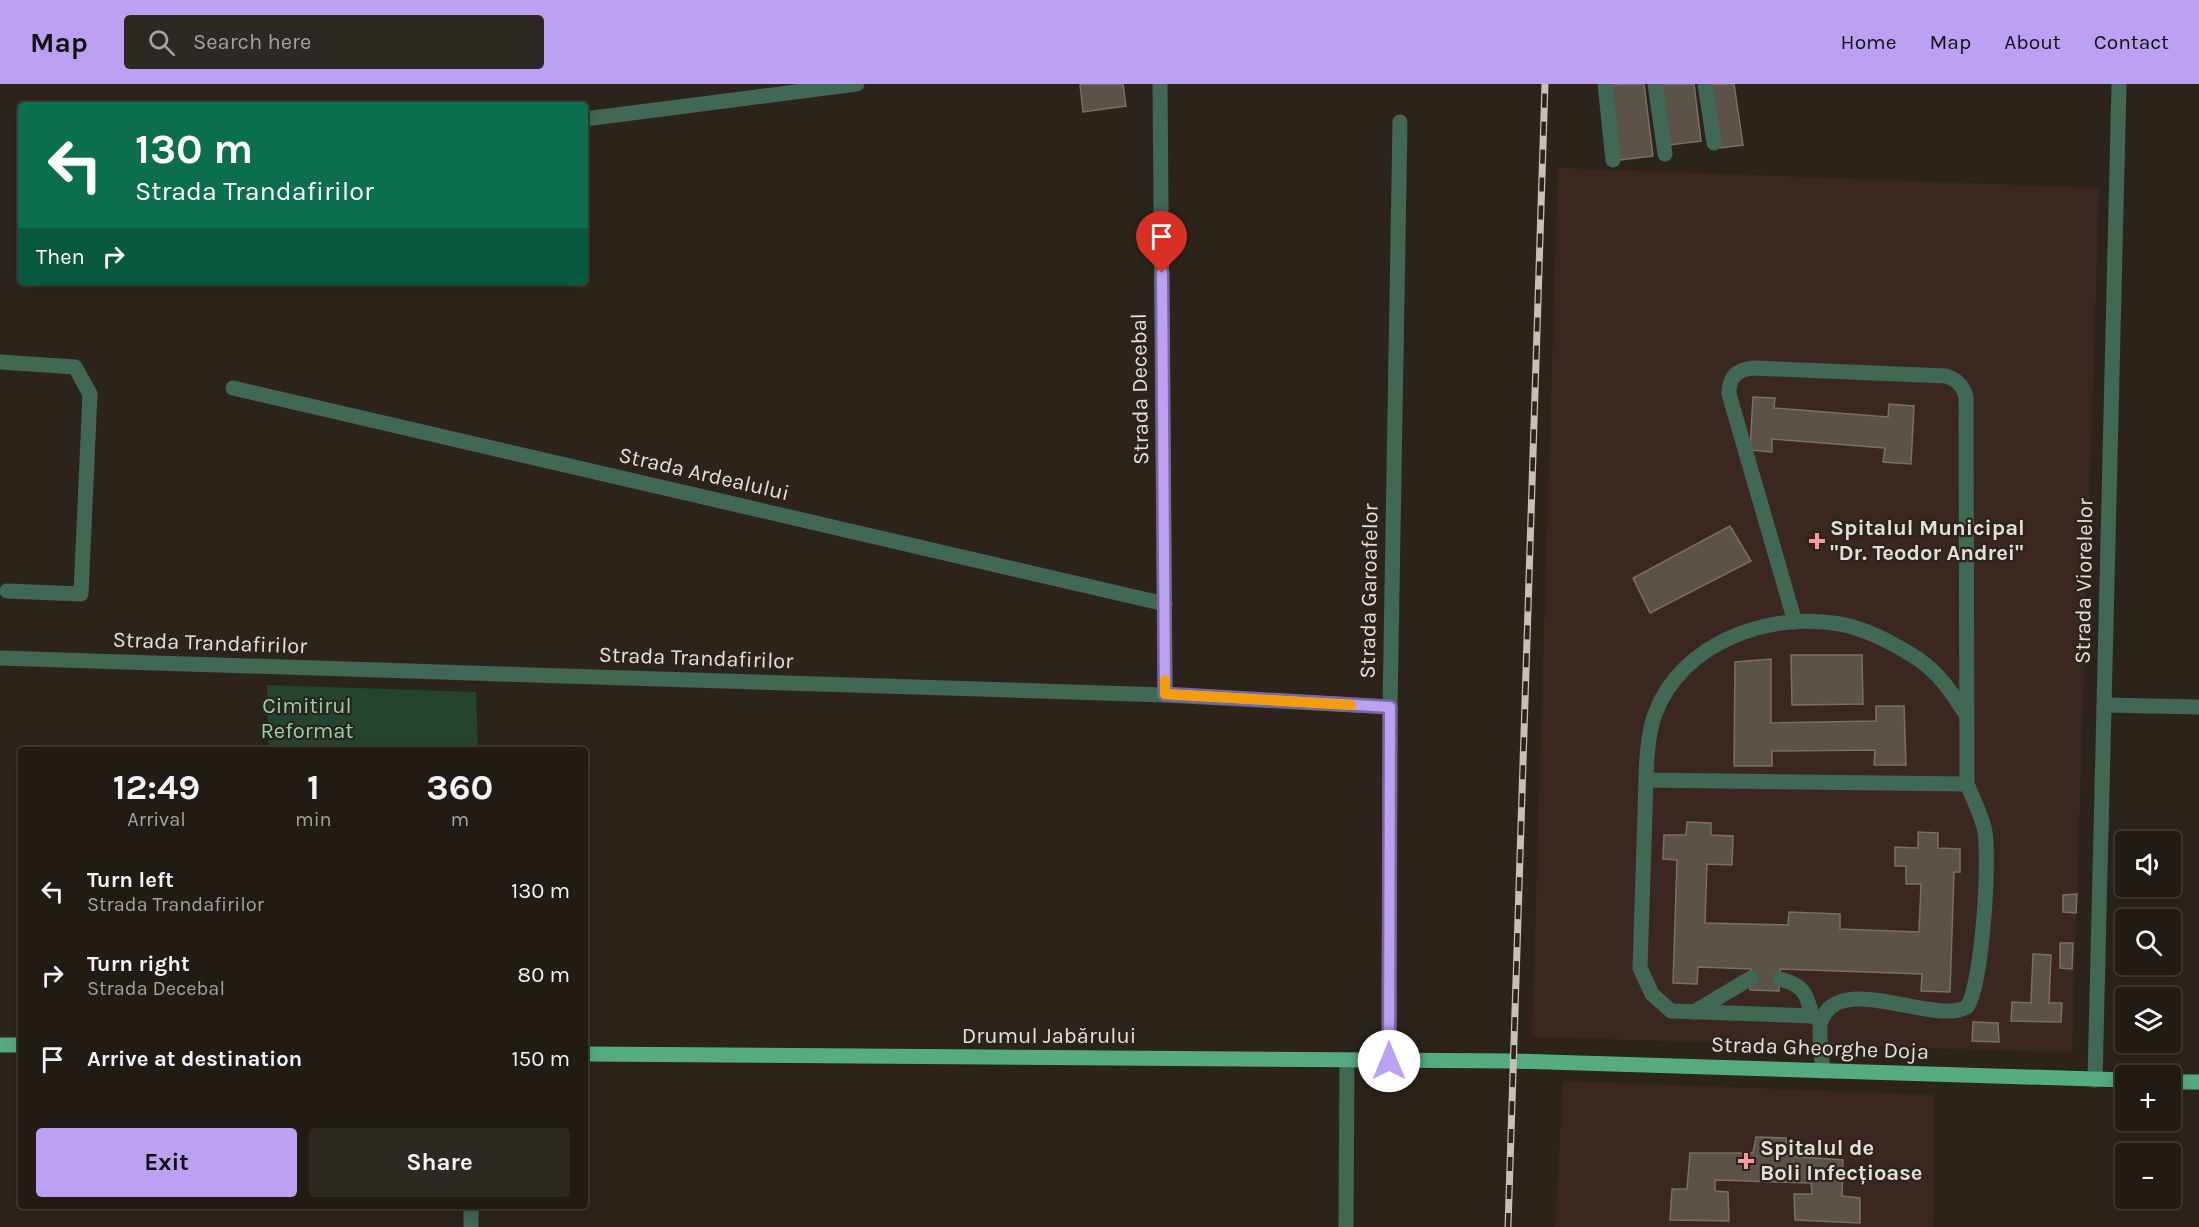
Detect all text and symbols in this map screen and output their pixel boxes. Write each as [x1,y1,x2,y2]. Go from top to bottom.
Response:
search box [124,15,544,69]
text: Map [30,26,88,59]
icon: search [145,26,178,59]
text: Search here [193,29,311,55]
text: Home [1841,30,1897,54]
text: Map [1930,30,1971,54]
text: About [2004,30,2061,54]
text: Contact [2094,30,2169,54]
text: 130 m [135,124,253,174]
icon: left [36,126,114,204]
text: Strada Trandafirilor [135,175,374,207]
pin [1136,211,1187,273]
icon: arrive [1145,220,1178,253]
icon: right [97,240,130,273]
text: Then [36,244,85,270]
street label: Strada Decebal [1126,313,1154,465]
street label: Strada Ardealului [616,442,792,506]
street label: Strada Viorelelor [2070,498,2098,664]
street label: Strada Garoafelor [1354,503,1384,679]
place label: Spitalul Municipal "Dr. Teodor Andrei" [1830,515,2025,566]
marker: Spitalul Municipal "Dr. Teodor Andrei" [1808,532,1826,550]
street label: Strada Trandafirilor [112,627,308,659]
street label: Strada Trandafirilor [598,642,794,674]
park label: Cimitirul Reformat [260,693,354,744]
text: 12:49 [113,766,200,808]
text: 1 [307,766,320,808]
text: 360 [426,766,493,808]
text: Arrival [127,808,186,831]
text: min [295,808,332,831]
text: m [450,808,469,831]
map controls [2115,831,2181,1209]
button: sound [2115,831,2181,897]
text: Turn left [87,867,174,893]
icon: left [36,875,69,908]
text: 130 m [511,878,570,904]
text: Strada Trandafirilor [87,893,264,916]
button: search [2115,909,2181,975]
text: Turn right [87,951,190,977]
icon: right [36,959,69,992]
text: 80 m [518,962,570,988]
text: Strada Decebal [87,977,225,1000]
button: layers [2115,987,2181,1053]
street label: Drumul Jabărului [962,1023,1136,1049]
position arrow [1357,1029,1421,1093]
street label: Strada Gheorghe Doja [1711,1031,1929,1065]
icon: arrive [36,1043,69,1076]
text: Arrive at destination [87,1046,302,1072]
text: 150 m [511,1046,570,1072]
button: + [2115,1065,2181,1131]
button: Exit [36,1128,297,1197]
button: Share [309,1128,570,1197]
place label: Spitalul de Boli Infecțioase [1760,1135,1922,1186]
button: − [2115,1143,2181,1209]
marker: Spitalul de Boli Infecțioase [1737,1152,1755,1170]

